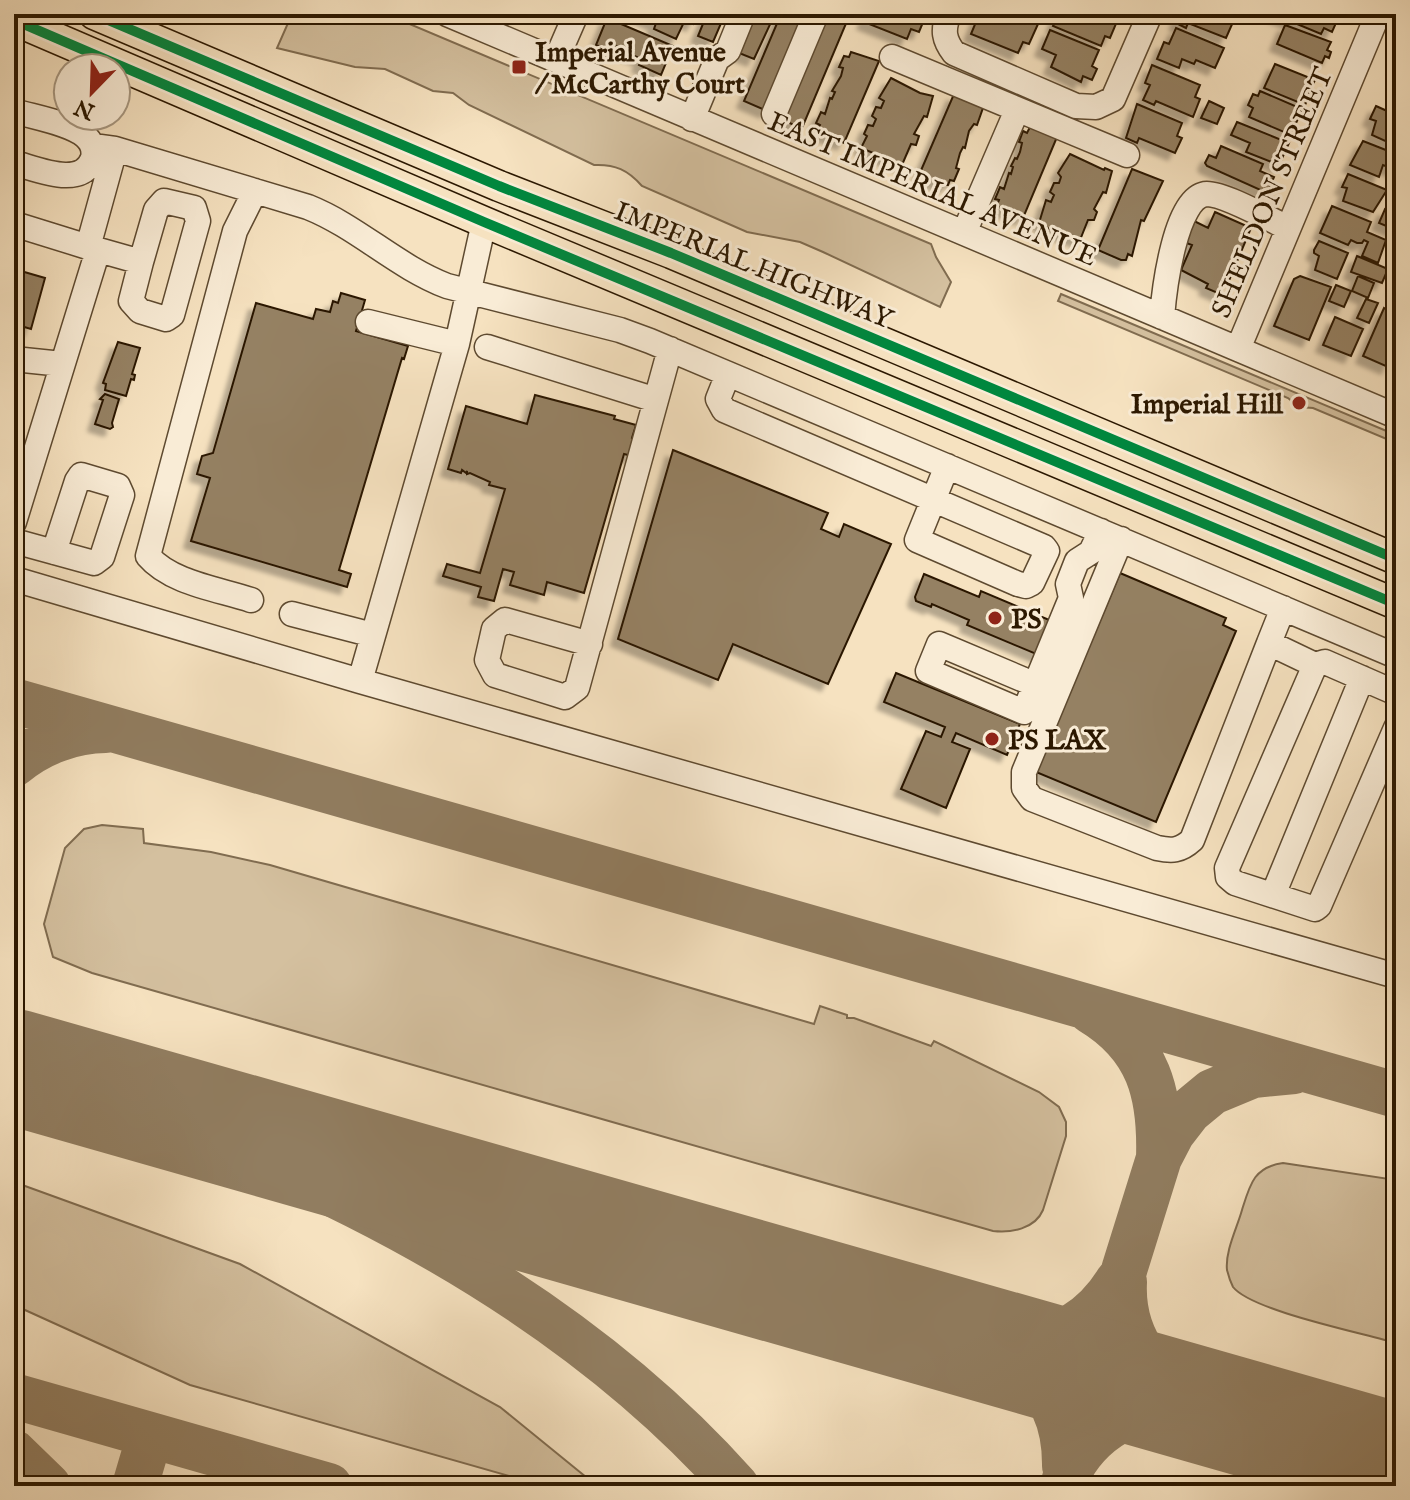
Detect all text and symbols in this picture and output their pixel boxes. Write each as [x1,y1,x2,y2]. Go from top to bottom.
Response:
place label: Imperial Avenue / McCarthy Court [534,36,745,103]
north arrow [52,52,132,132]
marker: Imperial Avenue / McCarthy Court [510,58,528,76]
street label: SHELDON STREET [1205,62,1342,323]
text: N [71,92,100,126]
street label: EAST IMPERIAL AVENUE [762,105,1102,276]
street label: IMPERIAL HIGHWAY [609,194,899,339]
place label: Imperial Hill [1131,388,1284,423]
marker: Imperial Hill [1290,394,1308,412]
place label: PS [1011,603,1042,638]
marker: PS [986,609,1004,627]
place label: PS LAX [1008,724,1106,759]
marker: PS LAX [983,730,1001,748]

